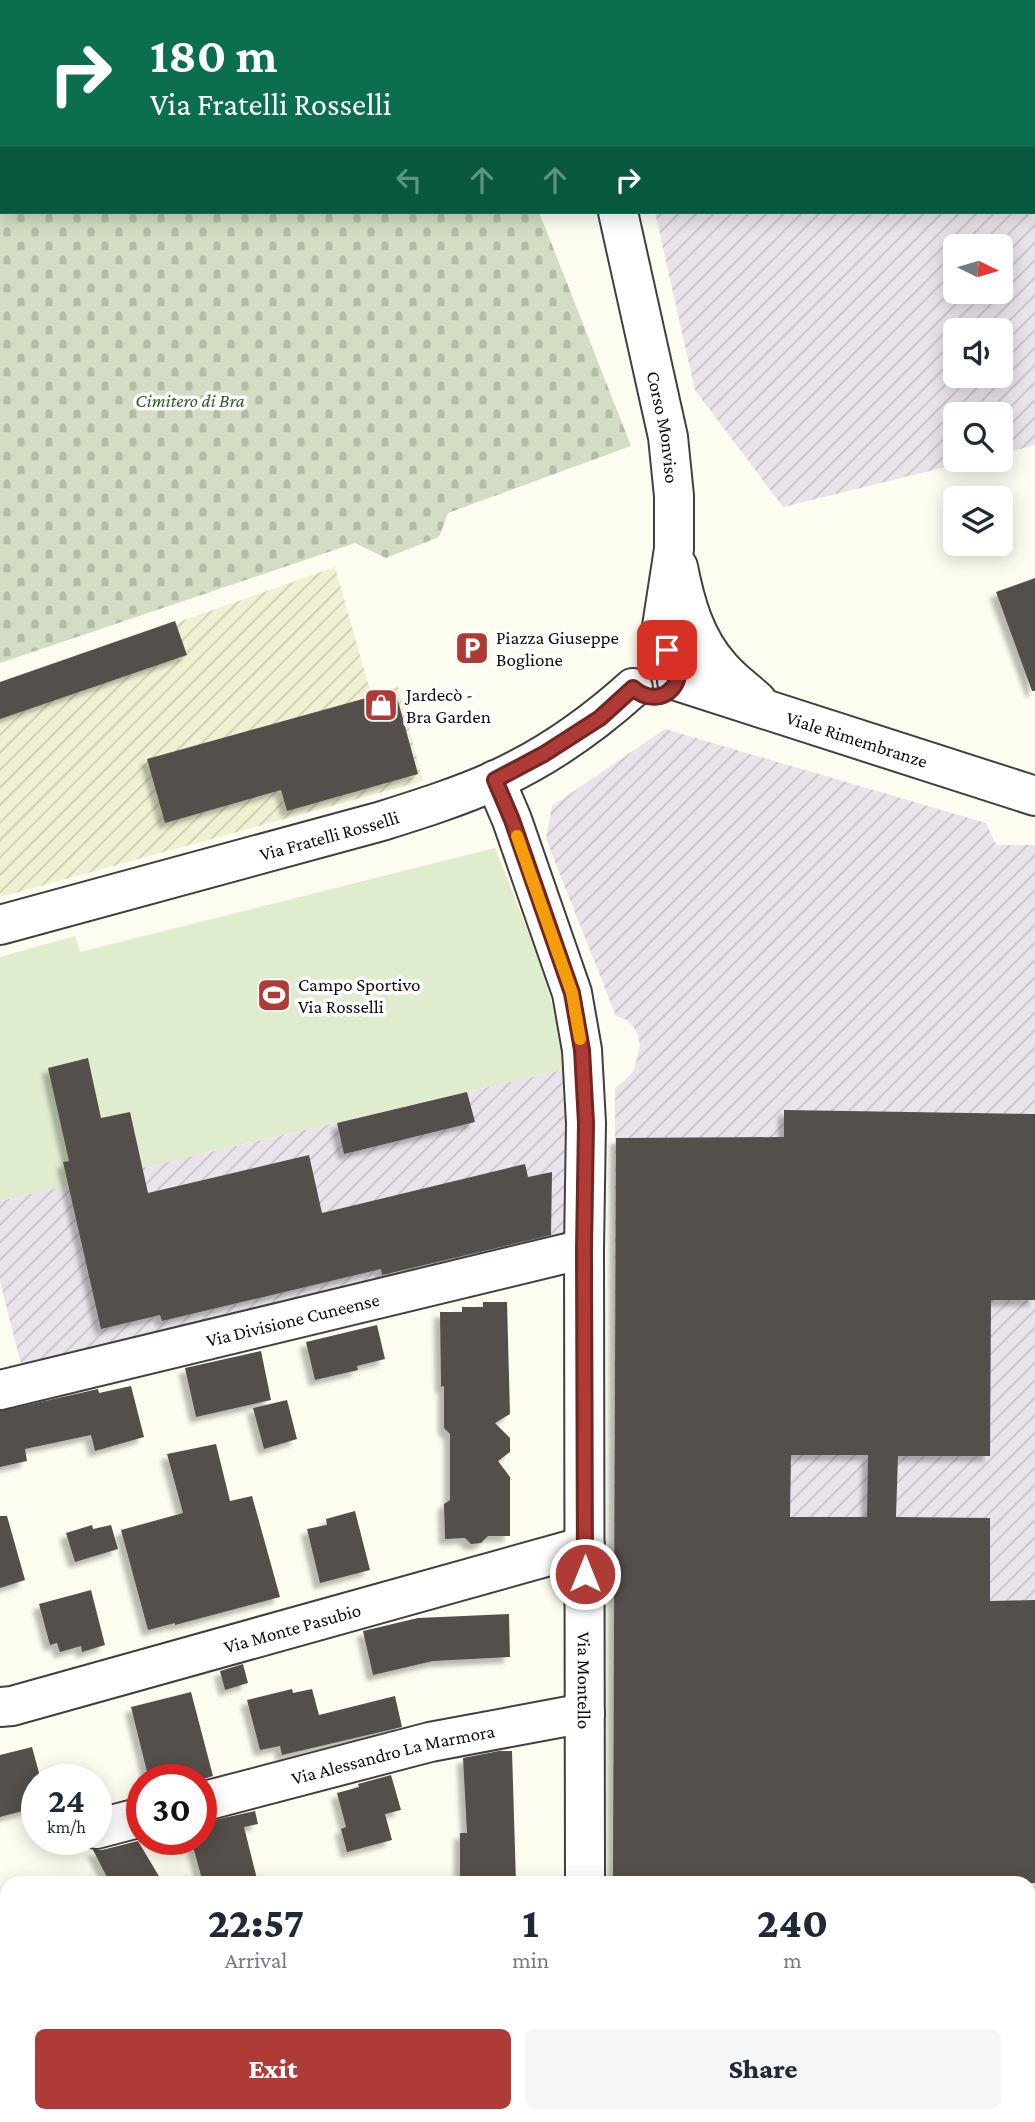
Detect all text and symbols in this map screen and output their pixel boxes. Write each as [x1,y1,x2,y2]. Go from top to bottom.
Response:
icon: right [35,28,126,119]
text: 180 m [150,28,278,83]
text: Via Fratelli Rosselli [150,86,391,122]
icon: left [390,161,428,199]
icon: ahead [463,161,501,199]
icon: ahead [536,161,574,199]
icon: right [609,161,647,199]
north arrow [943,234,1013,304]
map controls [943,234,1013,556]
button: sound [943,318,1013,388]
street label: Corso Monviso [643,369,683,484]
park label: Cimitero di Bra [135,390,245,411]
button: search [943,402,1013,472]
button: layers [943,486,1013,556]
pin [637,620,697,680]
place label: Piazza Giuseppe Boglione [496,627,619,670]
parking icon: Piazza Giuseppe Boglione [453,629,491,667]
icon: arrive [648,631,686,669]
place label: Jardecò - Bra Garden [404,684,491,727]
shop icon: Jardecò - Bra Garden [362,686,400,724]
street label: Viale Rimembranze [783,707,930,772]
street label: Via Fratelli Rosselli [257,806,401,865]
place label: Campo Sportivo Via Rosselli [298,974,420,1017]
sports icon: Campo Sportivo Via Rosselli [255,976,293,1014]
street label: Via Divisione Cuneense [204,1289,381,1351]
position arrow [548,1537,622,1611]
street label: Via Monte Pasubio [222,1599,363,1657]
street label: Via Montello [574,1632,595,1729]
street label: Via Alessandro La Marmora [289,1720,497,1789]
speed limit sign: 30 [126,1764,217,1855]
text: 24 [48,1781,85,1820]
text: km/h [47,1817,86,1837]
text: 22:57 [208,1899,304,1946]
text: 1 [522,1899,539,1946]
text: 240 [757,1899,828,1946]
text: Arrival [225,1947,287,1973]
text: min [512,1947,549,1973]
text: m [783,1947,802,1973]
button: Exit [35,2029,511,2109]
button: Share [525,2029,1001,2109]

